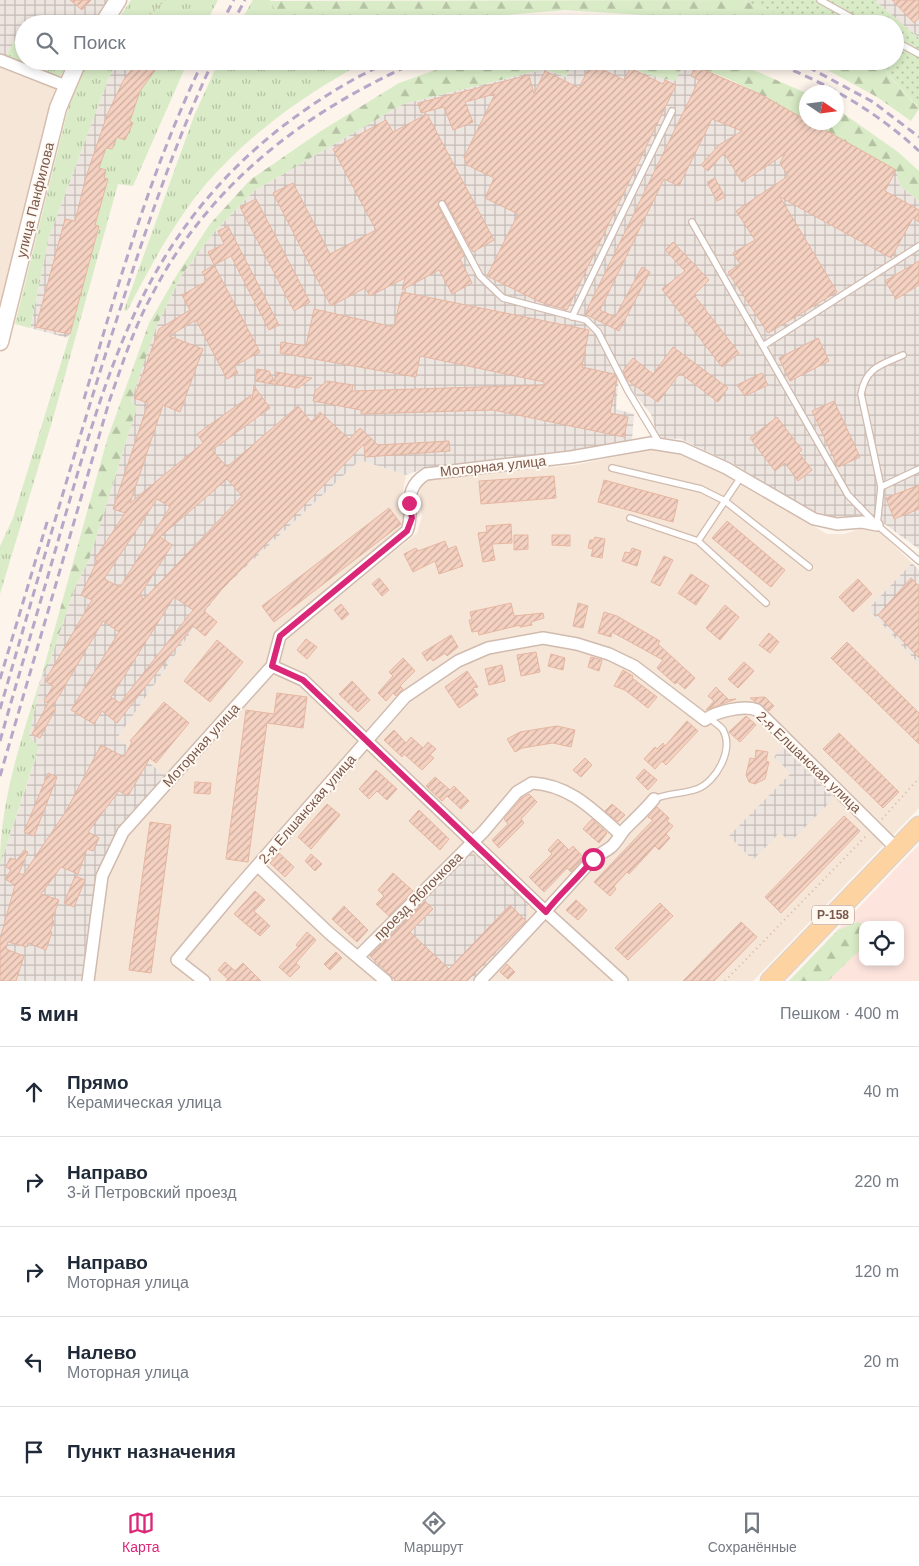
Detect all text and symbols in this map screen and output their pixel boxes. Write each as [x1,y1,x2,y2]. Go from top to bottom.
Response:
search box [15,15,904,70]
icon: search [33,29,61,57]
text: Поиск [73,32,126,53]
north arrow [799,85,844,130]
street label: улица Панфилова [13,140,57,259]
street label: Моторная улица [439,452,547,480]
route end [398,492,421,515]
street label: Моторная улица [159,700,243,790]
street label: 2-я Елшанская улица [753,708,865,816]
street label: 2-я Елшанская улица [255,751,359,867]
street label: проезд Яблочкова [370,848,466,944]
route start [582,848,605,871]
road number: Р-158 [812,906,854,924]
map controls [859,921,904,966]
button: locate [859,921,904,966]
text: 5 мин [20,1002,79,1025]
text: Пешком · 400 m [780,1005,899,1022]
text: Прямо [67,1072,129,1093]
icon: ahead [20,1078,48,1106]
text: 40 m [863,1083,899,1100]
text: Керамическая улица [67,1094,222,1111]
text: Направо [67,1162,148,1183]
icon: right [20,1168,48,1196]
text: 220 m [855,1173,899,1190]
text: 3-й Петровский проезд [67,1184,237,1201]
text: Направо [67,1252,148,1273]
icon: right [20,1258,48,1286]
text: 120 m [855,1263,899,1280]
text: Моторная улица [67,1274,189,1291]
text: Налево [67,1342,137,1363]
icon: left [20,1348,48,1376]
text: 20 m [863,1353,899,1370]
text: Моторная улица [67,1364,189,1381]
icon: arrive [20,1438,48,1466]
text: Пункт назначения [67,1441,236,1462]
tab: Карта [122,1509,160,1555]
tab: Маршрут [404,1509,463,1555]
tab: Сохранённые [708,1509,797,1555]

